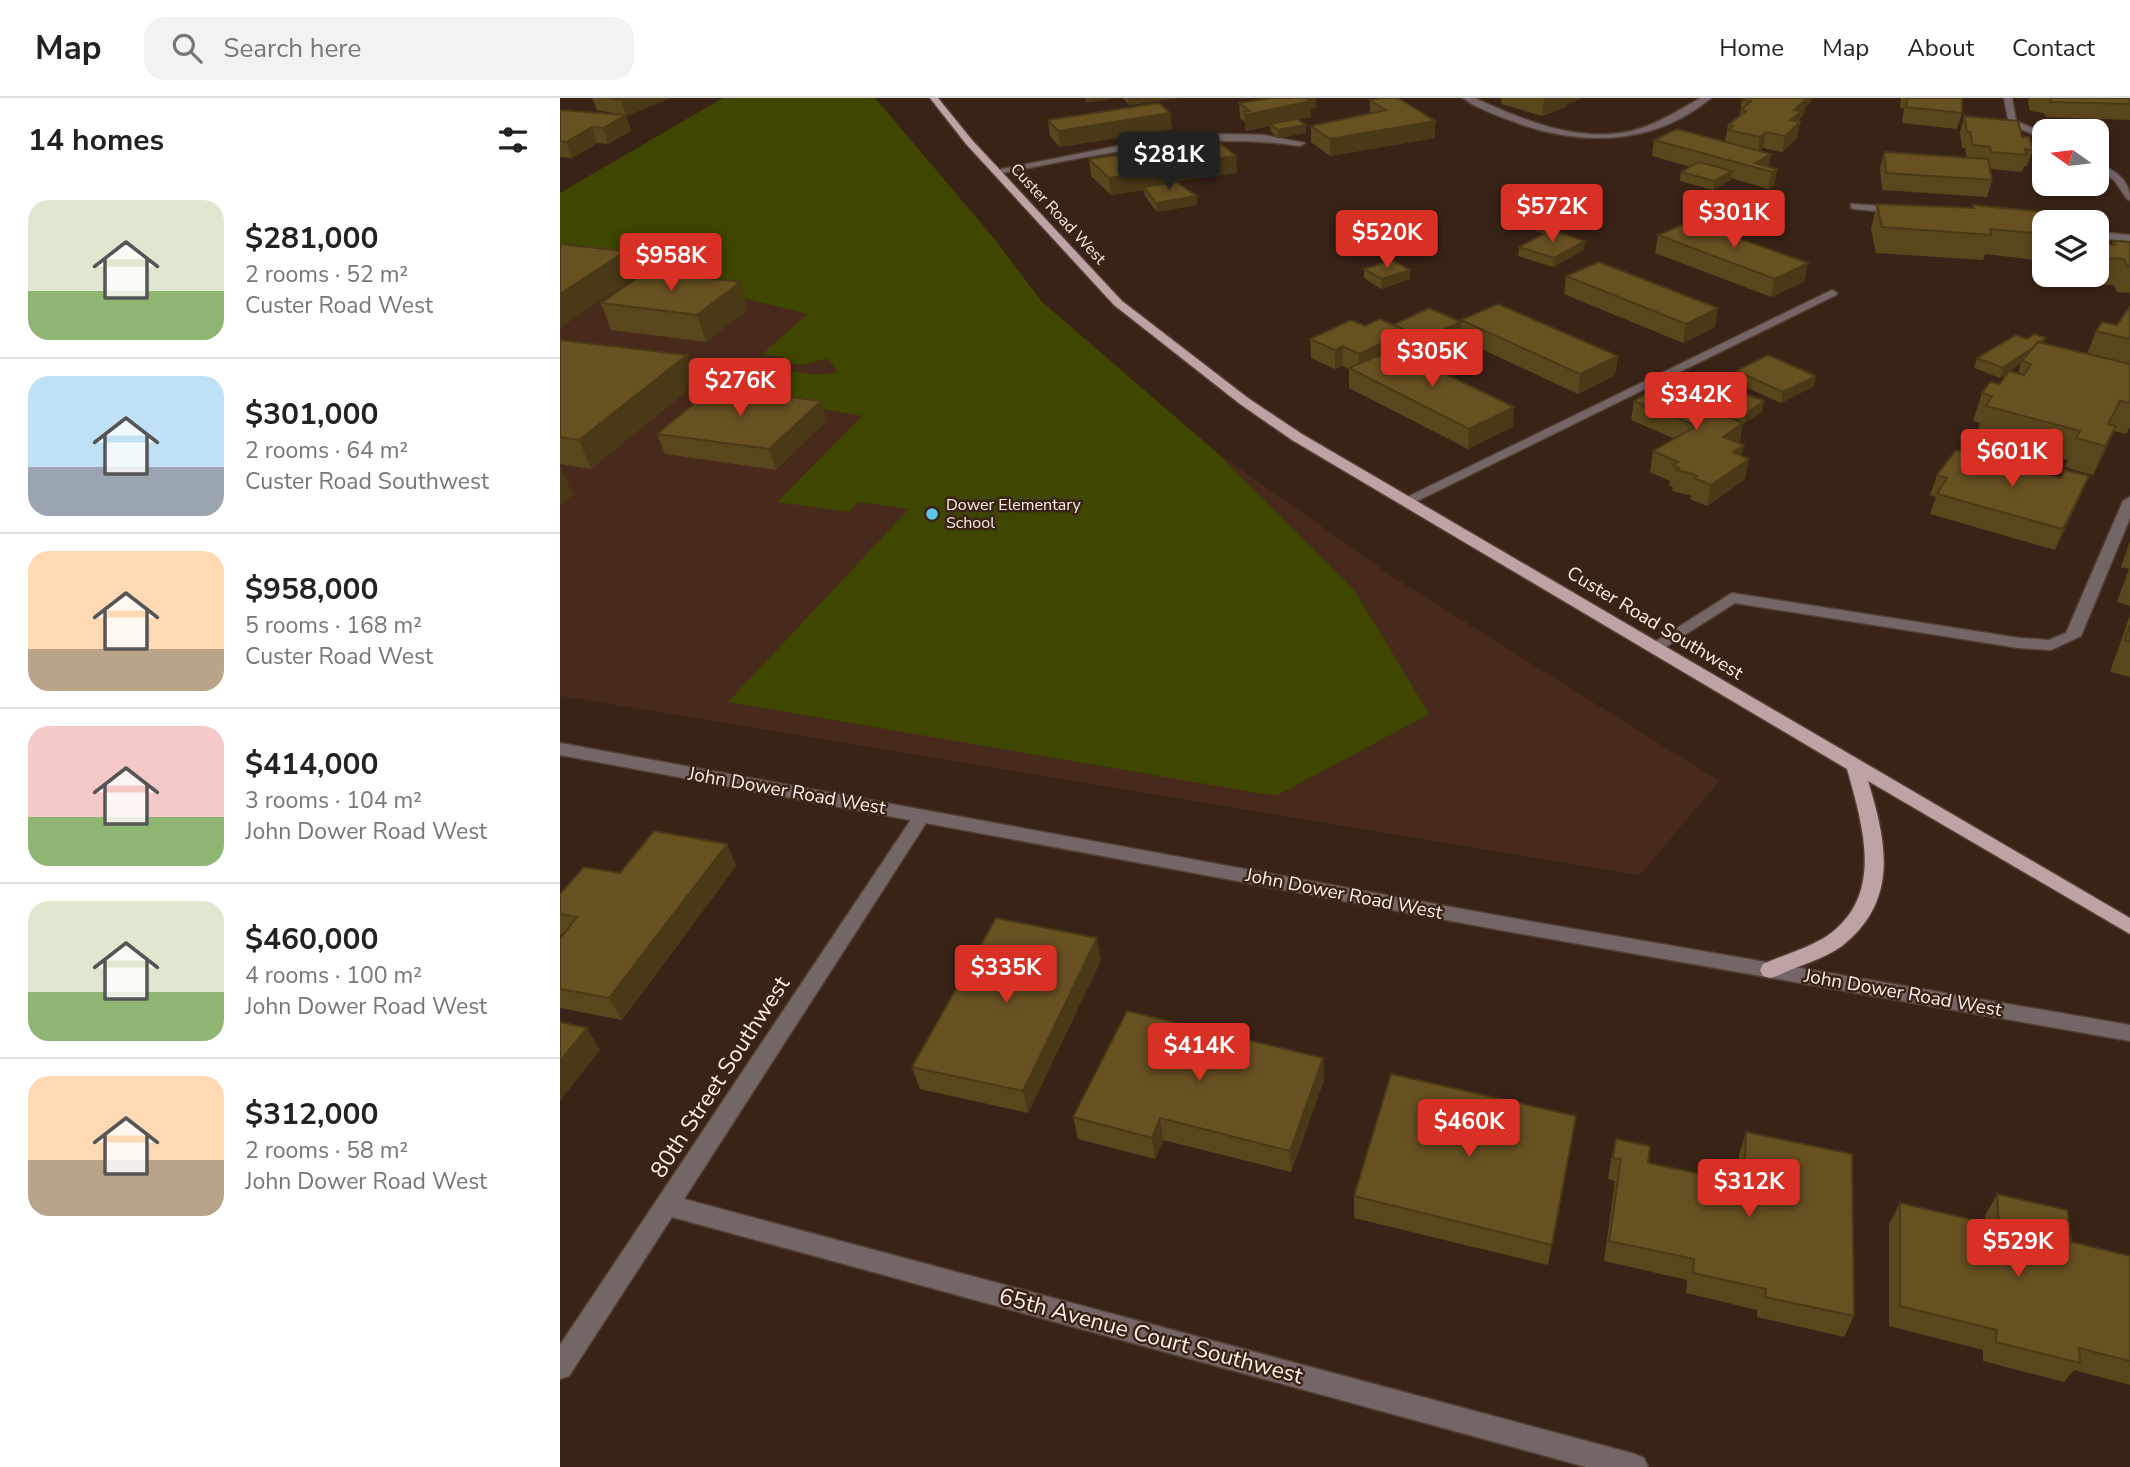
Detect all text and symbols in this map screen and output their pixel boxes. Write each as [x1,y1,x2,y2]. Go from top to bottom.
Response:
search box [144,17,634,80]
text: Map [35,26,102,71]
icon: search [168,29,206,67]
text: Search here [224,31,361,66]
text: Home [1719,32,1784,64]
text: Map [1822,32,1869,64]
text: About [1907,32,1974,64]
text: Contact [2012,32,2095,64]
north arrow [2032,119,2109,196]
map controls [2032,119,2109,287]
text: 14 homes [28,120,164,161]
icon: filters [494,121,532,159]
pin: $281K [1120,132,1218,192]
text: $281K [1134,139,1204,170]
street label: Custer Road West [1005,159,1111,270]
pin: $572K [1503,184,1601,244]
pin: $301K [1685,190,1783,250]
text: $572K [1517,191,1587,222]
text: $301K [1699,197,1769,228]
button: layers [2032,210,2109,287]
pin: $520K [1338,211,1436,270]
text: $520K [1352,217,1422,248]
text: $281,000 [245,218,378,259]
icon: home [84,228,168,312]
pin: $958K [622,234,720,293]
text: $958K [636,240,706,271]
text: 2 rooms · 52 m² [245,259,408,290]
text: Custer Road West [245,290,433,321]
pin: $305K [1383,330,1481,389]
text: $305K [1397,336,1467,367]
pin: $276K [691,358,789,418]
text: $276K [705,365,775,396]
pin: $342K [1647,372,1745,432]
text: $342K [1661,379,1731,410]
text: $301,000 [245,394,378,435]
icon: home [84,404,168,488]
pin: $601K [1963,430,2061,489]
text: 2 rooms · 64 m² [245,435,408,466]
text: $601K [1977,436,2047,467]
text: Custer Road Southwest [245,466,489,497]
place label: Dower Elementary School [946,494,1081,534]
marker: Dower Elementary School [924,506,940,522]
street label: Custer Road Southwest [1562,560,1748,686]
text: $958,000 [245,569,378,610]
icon: home [84,579,168,663]
text: 5 rooms · 168 m² [245,610,422,641]
text: Custer Road West [245,641,433,672]
text: $414,000 [245,744,378,785]
icon: home [84,754,168,838]
street label: John Dower Road West [685,761,888,821]
text: 3 rooms · 104 m² [245,785,422,816]
text: John Dower Road West [245,816,487,847]
street label: John Dower Road West [1242,862,1445,926]
text: $460,000 [245,919,378,960]
icon: home [84,929,168,1013]
pin: $335K [957,946,1055,1005]
text: $335K [971,952,1041,983]
text: 4 rooms · 100 m² [245,960,422,991]
street label: John Dower Road West [1801,963,2004,1023]
street label: 80th Street Southwest [643,969,797,1184]
text: John Dower Road West [245,991,487,1022]
pin: $414K [1150,1024,1248,1083]
text: $414K [1164,1030,1234,1061]
text: $312,000 [245,1094,378,1135]
pin: $460K [1420,1100,1518,1159]
icon: home [84,1104,168,1188]
text: $460K [1434,1106,1504,1137]
text: 2 rooms · 58 m² [245,1135,408,1166]
pin: $312K [1700,1160,1798,1219]
text: John Dower Road West [245,1166,487,1197]
text: $312K [1714,1166,1784,1197]
pin: $529K [1969,1220,2067,1279]
text: $529K [1983,1226,2053,1257]
street label: 65th Avenue Court Southwest [996,1280,1307,1392]

